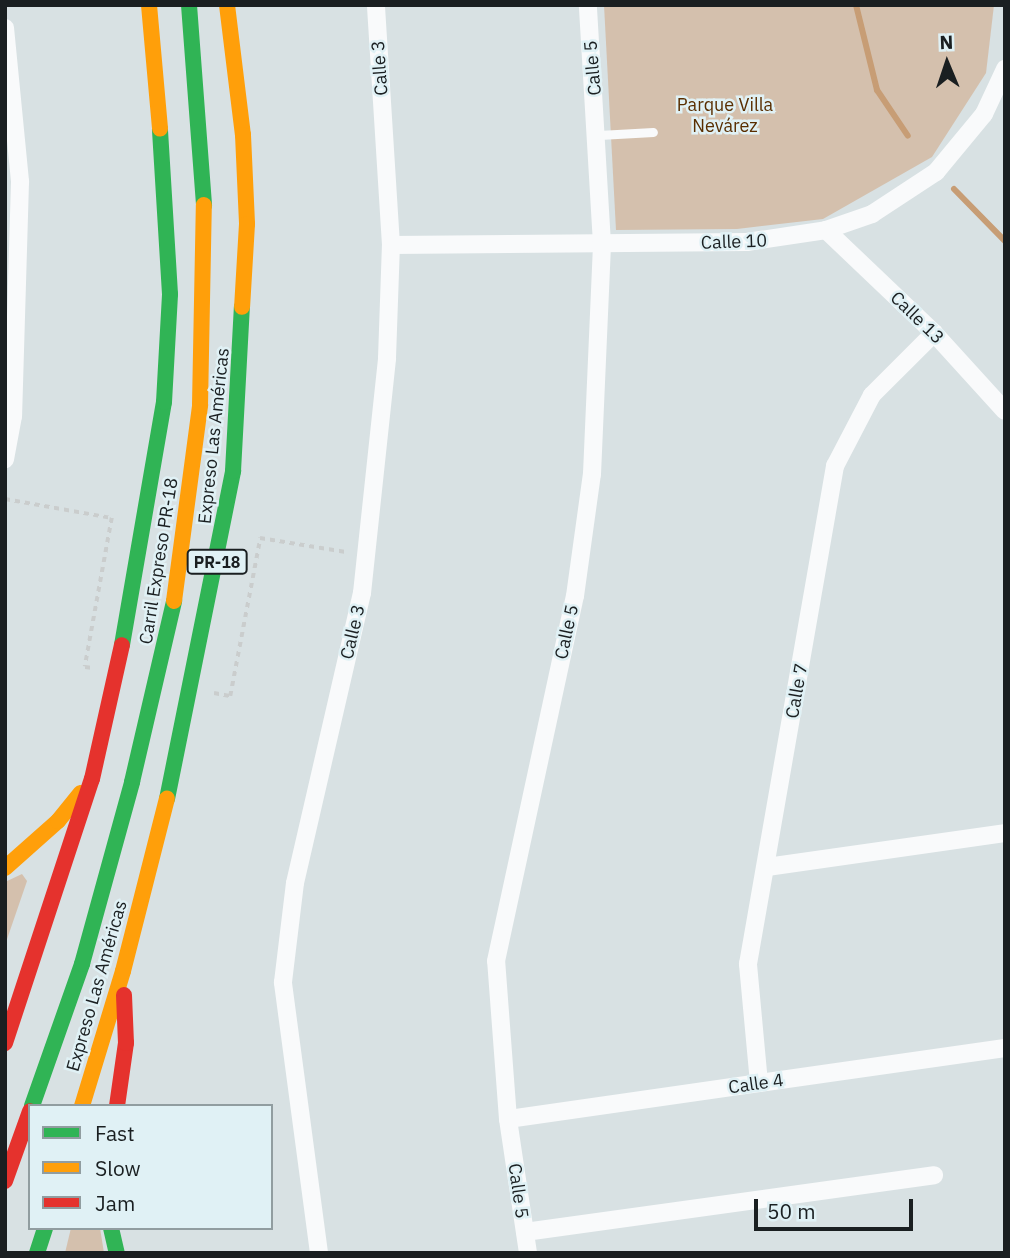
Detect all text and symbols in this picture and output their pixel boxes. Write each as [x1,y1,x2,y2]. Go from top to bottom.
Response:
north arrow [912,28,982,98]
text: N [939,30,954,54]
street label: Calle 5 [580,39,606,97]
street label: Calle 3 [367,40,393,96]
park label: Parque Villa Nevárez [677,95,773,138]
street label: Calle 10 [701,230,767,254]
street label: Calle 13 [886,287,948,349]
street label: Expreso Las Américas [194,347,234,525]
street label: Carril Expreso PR-18 [135,476,183,646]
road number: PR-18 [186,550,248,575]
street label: Calle 3 [336,603,370,661]
street label: Calle 5 [551,603,583,661]
street label: Calle 7 [782,662,812,720]
street label: Expreso Las Américas [62,898,132,1074]
street label: Calle 4 [727,1069,785,1099]
legend [28,1104,273,1230]
text: Fast [95,1119,135,1147]
text: Slow [95,1154,141,1182]
street label: Calle 5 [503,1162,533,1220]
scale bar [758,1184,917,1228]
text: Jam [95,1189,135,1217]
text: 50 m [767,1197,816,1225]

